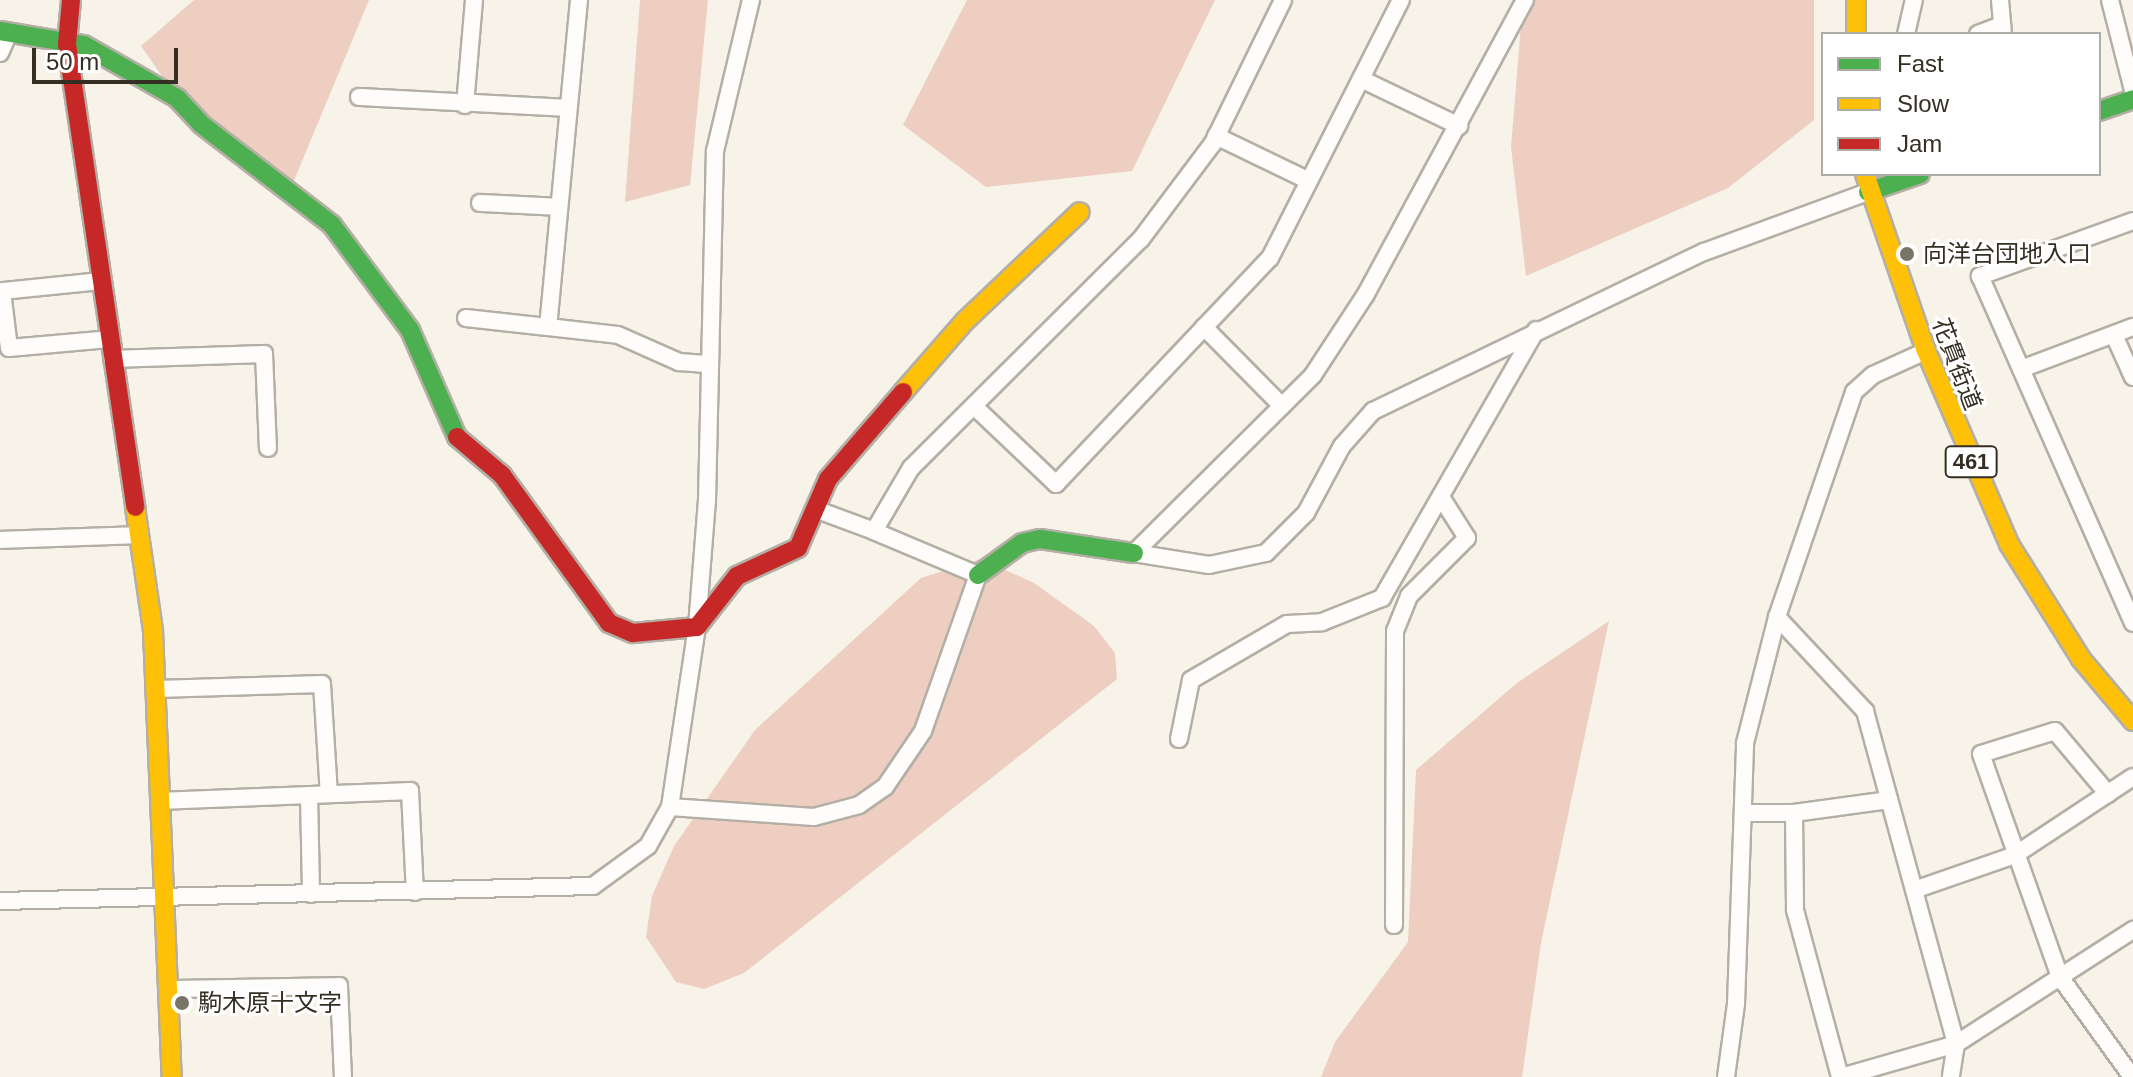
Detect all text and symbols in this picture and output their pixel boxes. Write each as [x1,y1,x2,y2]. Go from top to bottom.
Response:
scale bar [36,32,182,82]
legend [1821,32,2101,176]
text: 50 m [46,48,99,75]
text: Fast [1897,50,1944,77]
text: Slow [1897,90,1949,117]
text: Jam [1897,130,1942,157]
place label: 向洋台団地入口 [1923,240,2091,268]
marker: 向洋台団地入口 [1898,245,1916,263]
street label: 花貫街道 [1926,314,1988,414]
road number: 461 [1943,444,1999,480]
place label: 駒木原十文字 [198,989,342,1017]
marker: 駒木原十文字 [173,994,191,1012]

